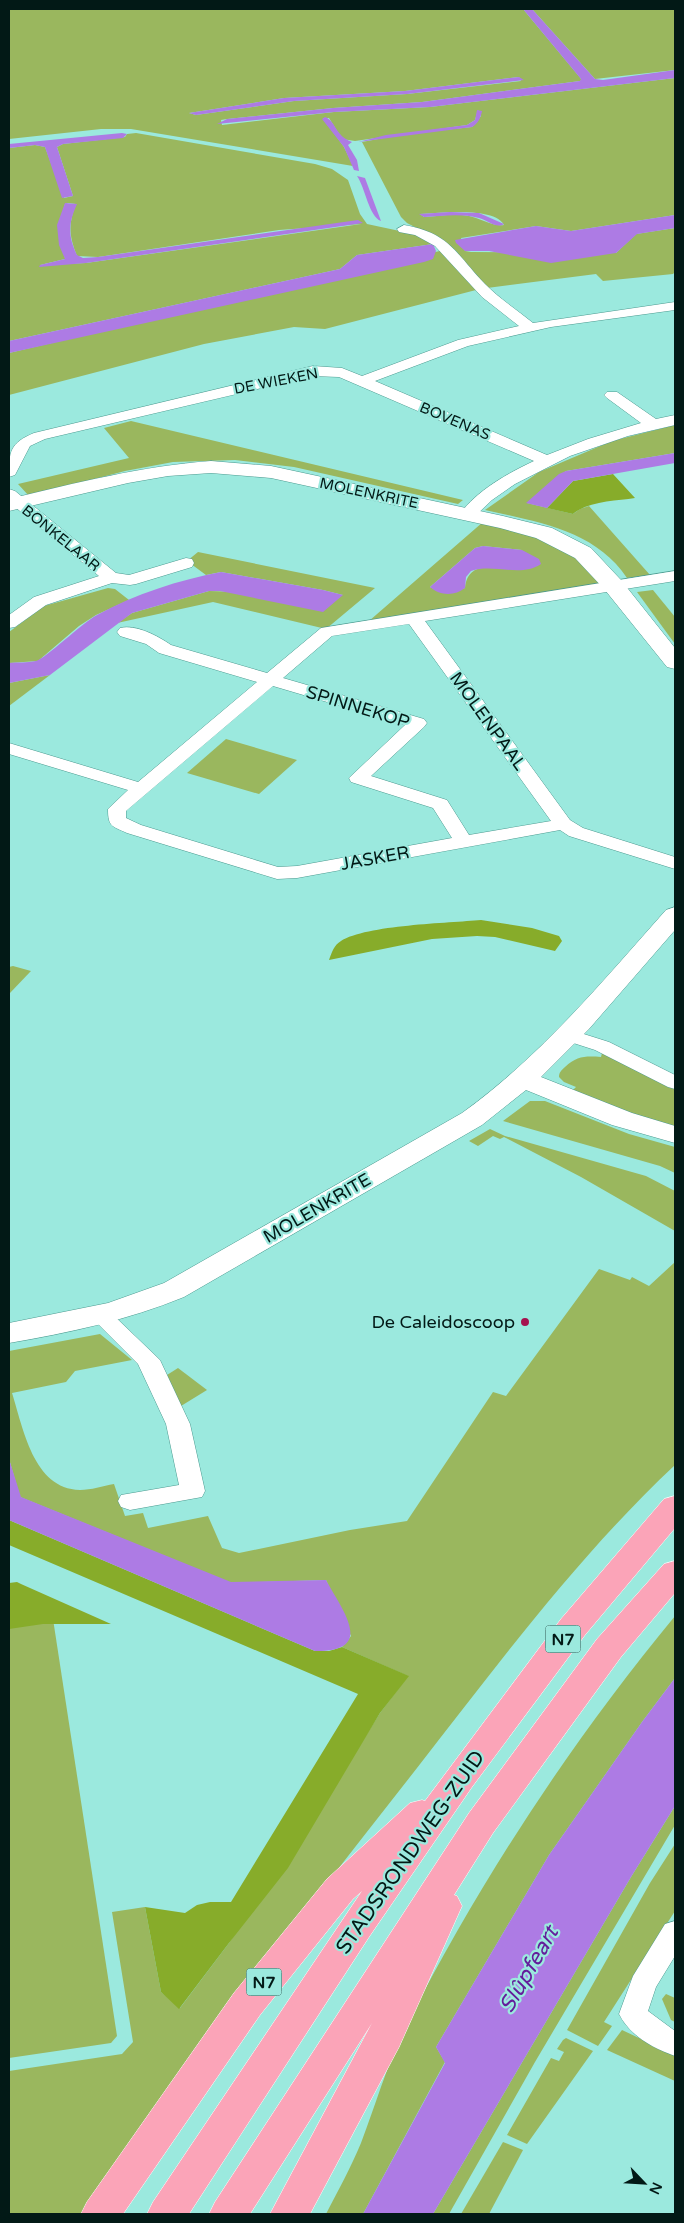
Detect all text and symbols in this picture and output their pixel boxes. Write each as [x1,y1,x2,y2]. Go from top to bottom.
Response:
street label: DE WIEKEN [232,364,320,398]
street label: BOVENAS [417,398,493,444]
street label: MOLENKRITE [318,474,420,512]
street label: BONKELAAR [18,501,104,575]
street label: MOLENPAAL [445,667,532,775]
street label: SPINNEKOP [304,681,412,733]
street label: JASKER [339,841,411,875]
street label: MOLENKRITE [259,1168,375,1248]
place label: De Caleidoscoop [371,1311,515,1333]
marker: De Caleidoscoop [519,1316,531,1328]
road number: N7 [546,1626,580,1652]
street label: STADSRONDWEG-ZUID [331,1746,490,1959]
water label: Slûpfeart [494,1919,565,2017]
road number: N7 [246,1968,282,1995]
north arrow [619,2158,669,2208]
text: N [645,2180,665,2197]

